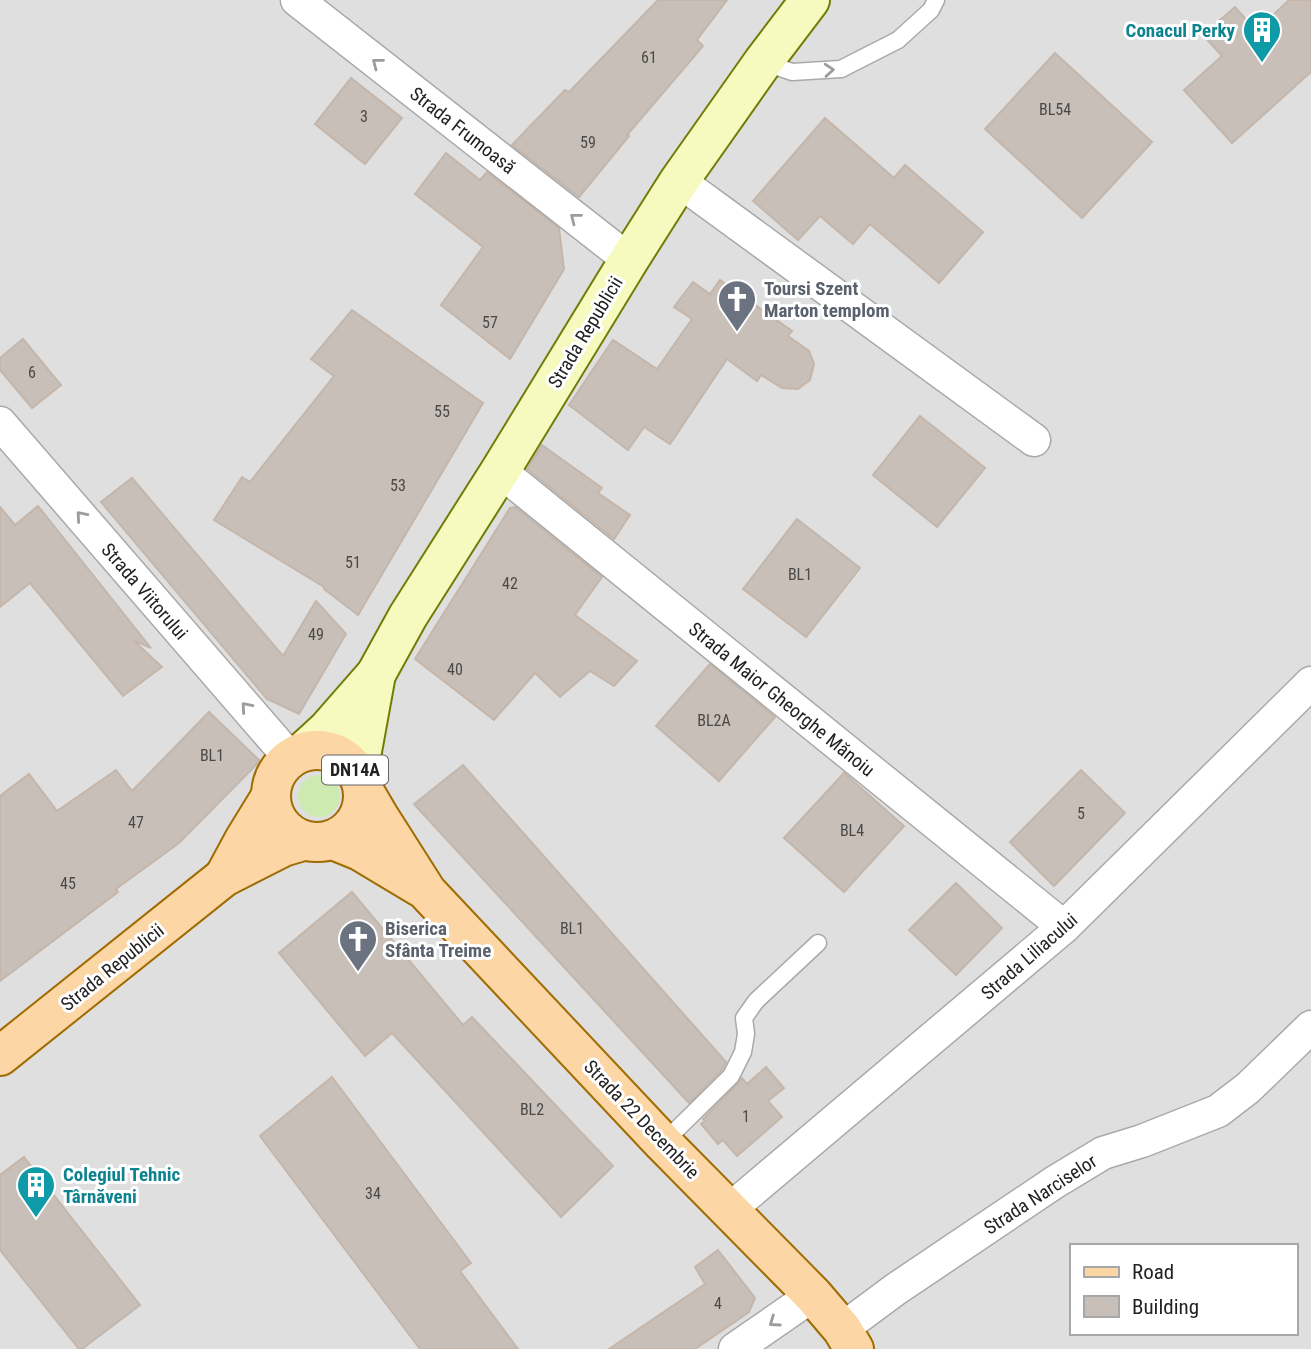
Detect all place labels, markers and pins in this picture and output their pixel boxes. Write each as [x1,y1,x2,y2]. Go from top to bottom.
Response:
building icon: Conacul Perky [1241,9,1283,64]
place label: Conacul Perky [1126,19,1236,42]
place label: Toursi Szent Marton templom [764,277,890,322]
church icon: Toursi Szent Marton templom [716,278,758,333]
place label: Biserica Sfânta Treime [385,917,491,962]
church icon: Biserica Sfânta Treime [337,918,379,973]
place label: Colegiul Tehnic Târnăveni [63,1163,181,1208]
building icon: Colegiul Tehnic Târnăveni [15,1164,57,1219]

